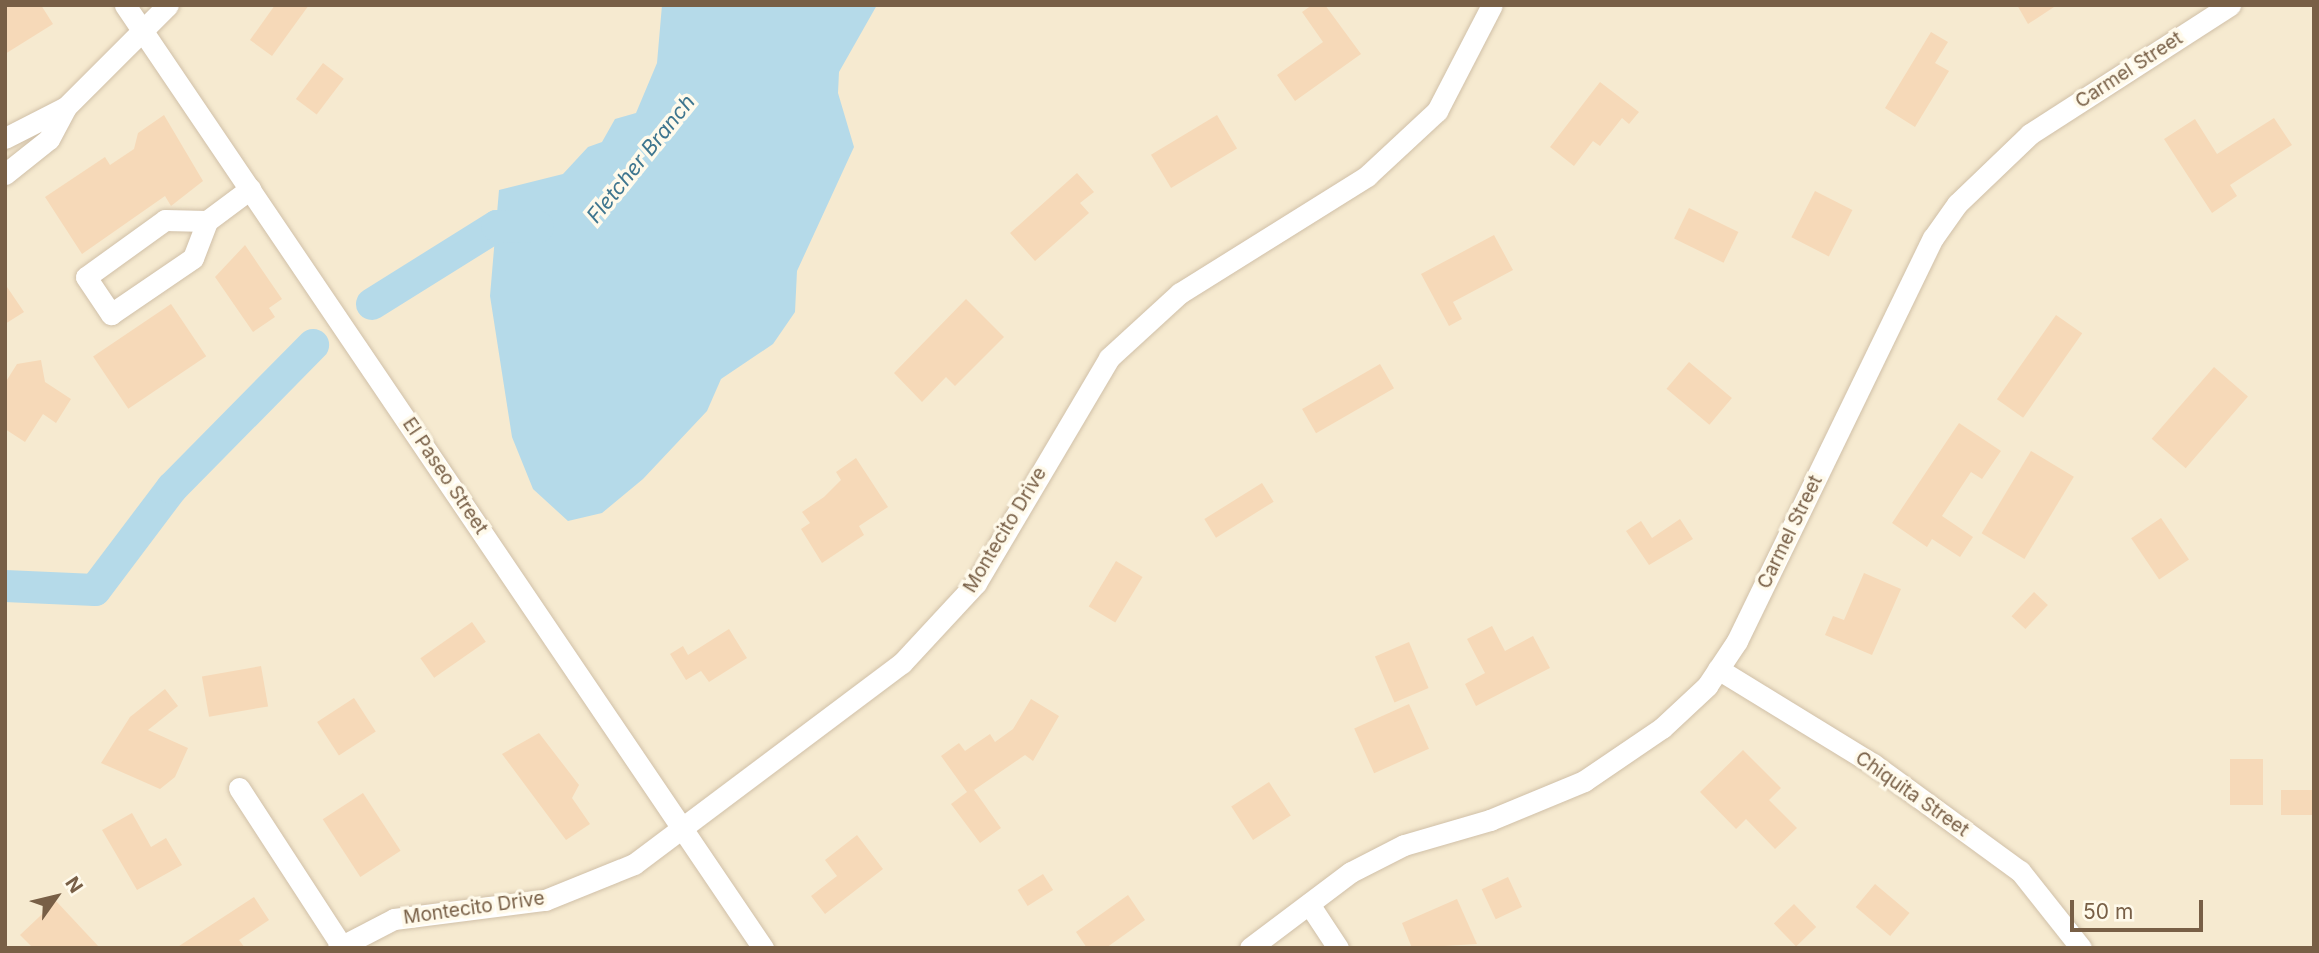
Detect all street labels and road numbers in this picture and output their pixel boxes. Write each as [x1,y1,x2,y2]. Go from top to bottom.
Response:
street label: Carmel Street [2071,27,2187,113]
street label: El Paseo Street [398,413,492,539]
street label: Montecito Drive [959,463,1051,597]
street label: Carmel Street [1753,472,1827,592]
street label: Chiquita Street [1851,746,1973,842]
street label: Montecito Drive [402,887,546,929]

